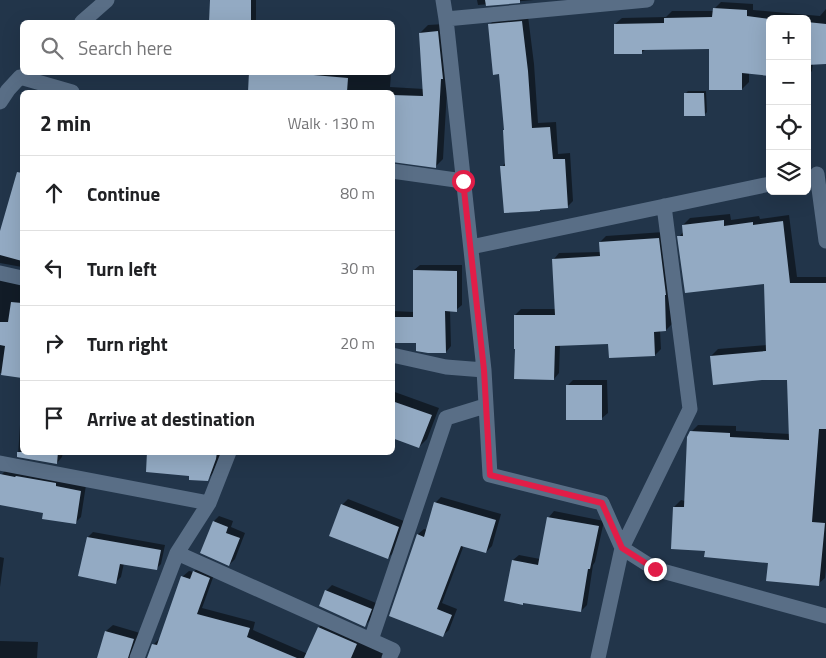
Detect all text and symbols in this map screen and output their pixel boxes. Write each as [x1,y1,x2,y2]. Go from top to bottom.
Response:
map controls [766,15,811,195]
button: + [766,15,811,60]
search box [20,20,395,75]
text: Search here [78,33,172,62]
icon: search [38,34,66,62]
button: − [766,60,811,105]
button: locate [766,105,811,150]
text: 2 min [40,107,91,139]
text: Walk · 130 m [287,111,375,135]
button: layers [766,150,811,195]
route start [452,170,475,193]
icon: ahead [40,179,68,207]
text: Continue [87,179,160,208]
text: 80 m [340,181,375,205]
icon: left [40,254,68,282]
text: Turn left [87,254,157,283]
text: 30 m [340,256,375,280]
icon: right [40,329,68,357]
text: Turn right [87,329,168,358]
text: 20 m [340,331,375,355]
icon: arrive [40,404,68,432]
text: Arrive at destination [87,404,255,433]
route end [644,558,667,581]

